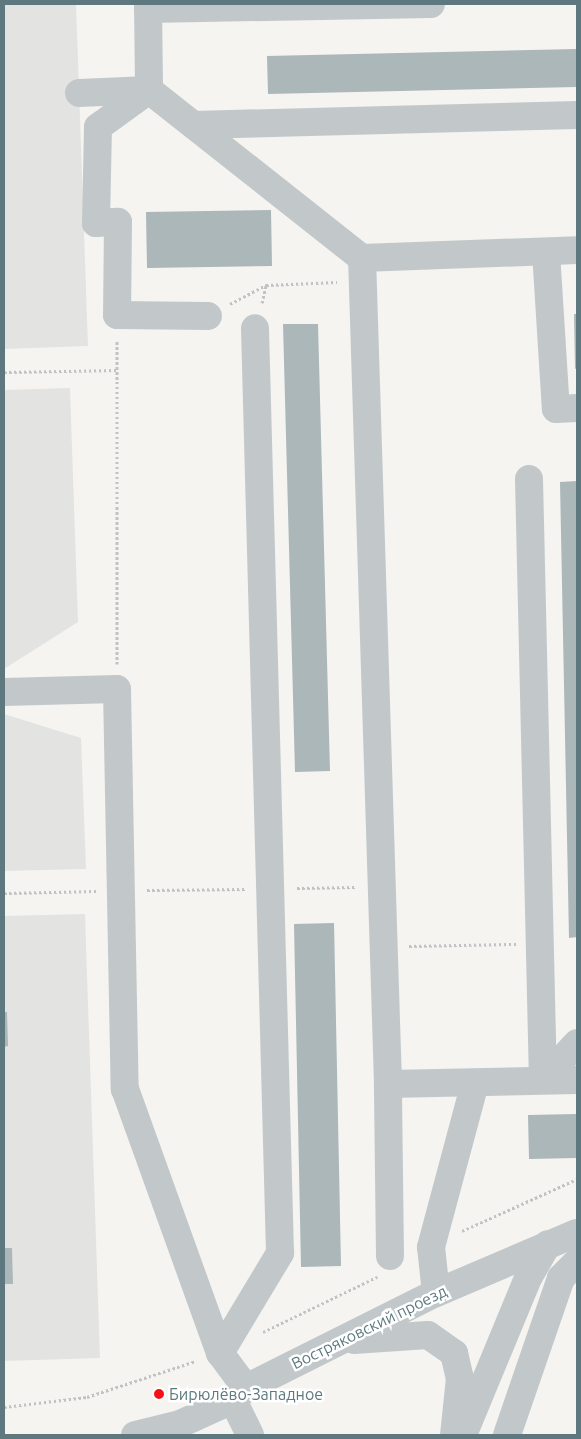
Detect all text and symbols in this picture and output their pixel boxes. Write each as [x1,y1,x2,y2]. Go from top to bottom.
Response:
street label: Востряковский проезд [288,1281,450,1373]
place label: Бирюлёво-Западное [169,1384,323,1404]
marker: Бирюлёво-Западное [153,1388,165,1400]

